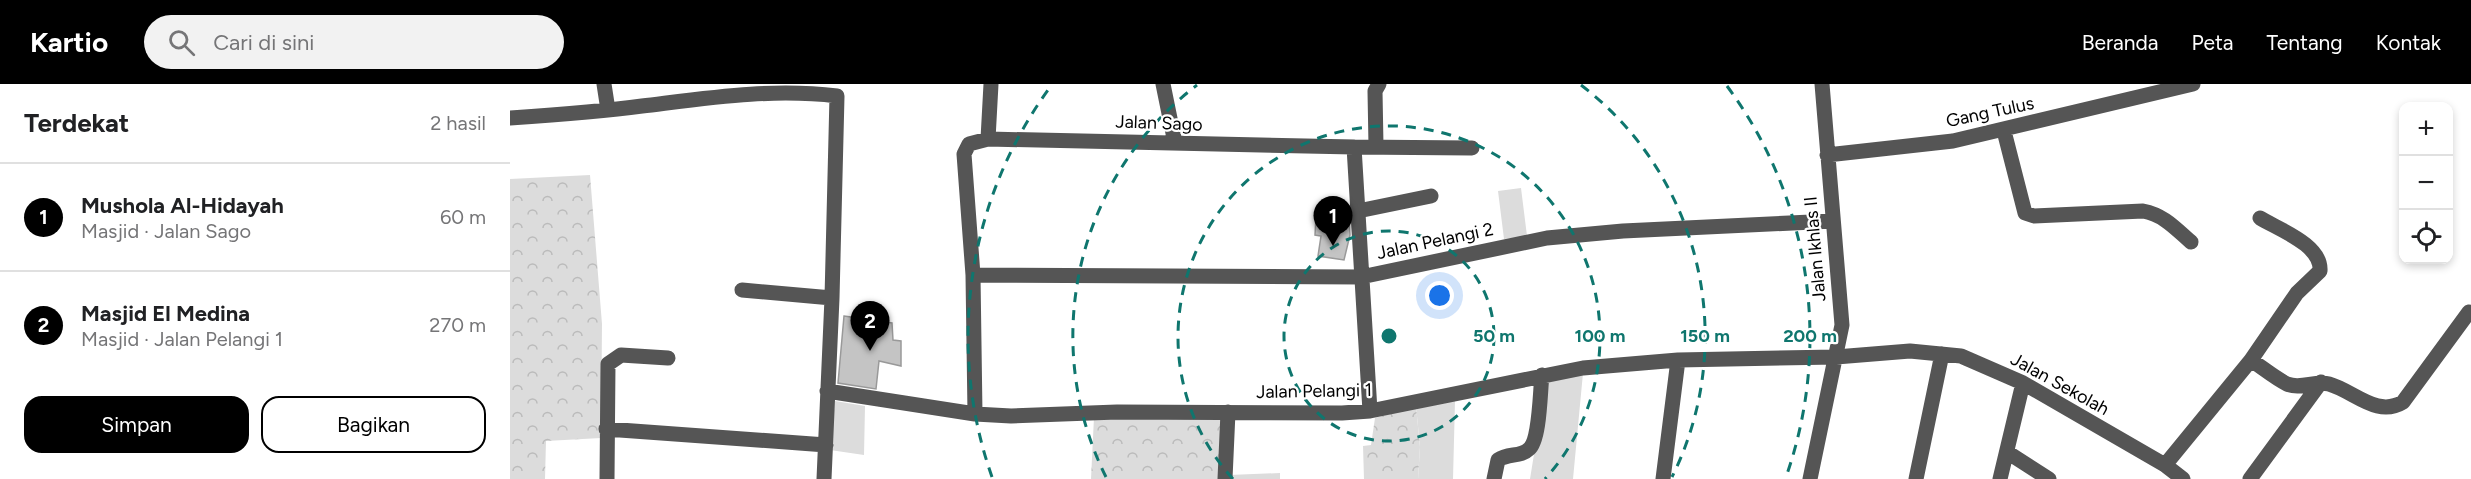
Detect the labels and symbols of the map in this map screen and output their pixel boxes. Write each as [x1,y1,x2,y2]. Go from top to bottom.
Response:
street label: Gang Tulus [1944,92,2036,132]
street label: Jalan Sago [1115,110,1203,136]
pin: 1 [1314,196,1352,246]
street label: Jalan Ikhlas II [1799,196,1831,302]
street label: Jalan Pelangi 2 [1375,218,1495,264]
your location [1425,281,1454,310]
pin: 2 [850,302,890,351]
text: 50 m [1473,325,1515,347]
text: 100 m [1575,325,1625,347]
text: 150 m [1680,325,1730,347]
text: 200 m [1783,325,1837,347]
centre of rings [1379,326,1399,346]
street label: Jalan Sekolah [2007,348,2113,420]
street label: Jalan Pelangi 1 [1256,379,1372,403]

